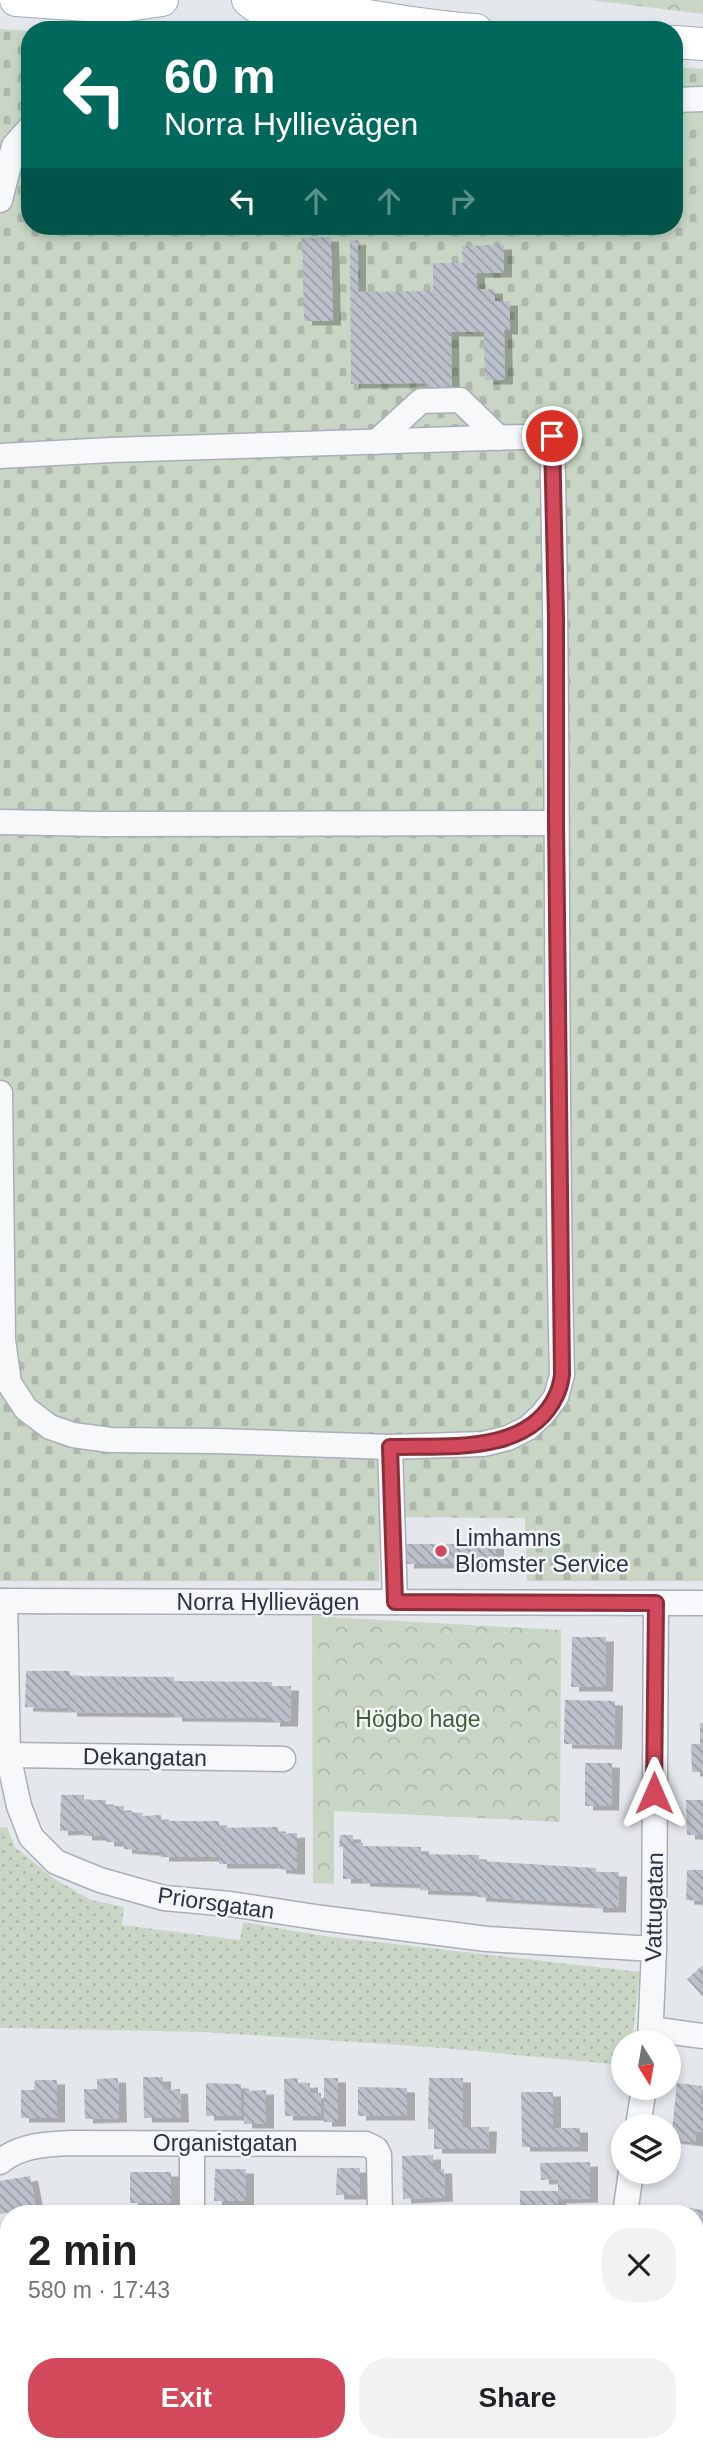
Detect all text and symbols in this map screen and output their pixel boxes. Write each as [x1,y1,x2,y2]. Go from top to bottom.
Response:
icon: left [49,49,140,140]
text: 60 m [164,49,276,103]
text: Norra Hyllievägen [164,106,418,142]
icon: left [224,182,262,220]
icon: ahead [297,182,335,220]
icon: ahead [370,182,408,220]
icon: right [443,182,481,220]
pin [522,406,582,466]
icon: arrive [533,417,571,455]
place label: Limhamns Blomster Service [455,1525,629,1577]
marker: Limhamns Blomster Service [433,1543,449,1559]
street label: Norra Hyllievägen [177,1589,359,1615]
park label: Högbo hage [355,1706,481,1732]
street label: Dekangatan [83,1743,207,1771]
position arrow [617,1756,691,1830]
street label: Vattugatan [640,1852,668,1962]
street label: Priorsgatan [156,1882,276,1924]
north arrow [611,2030,681,2100]
map controls [611,2030,681,2184]
button: layers [611,2114,681,2184]
street label: Organistgatan [153,2130,297,2156]
text: 2 min [28,2227,138,2274]
button: close [602,2228,676,2302]
text: 580 m · 17:43 [28,2277,170,2303]
button: Exit [28,2358,345,2438]
button: Share [359,2358,676,2438]

